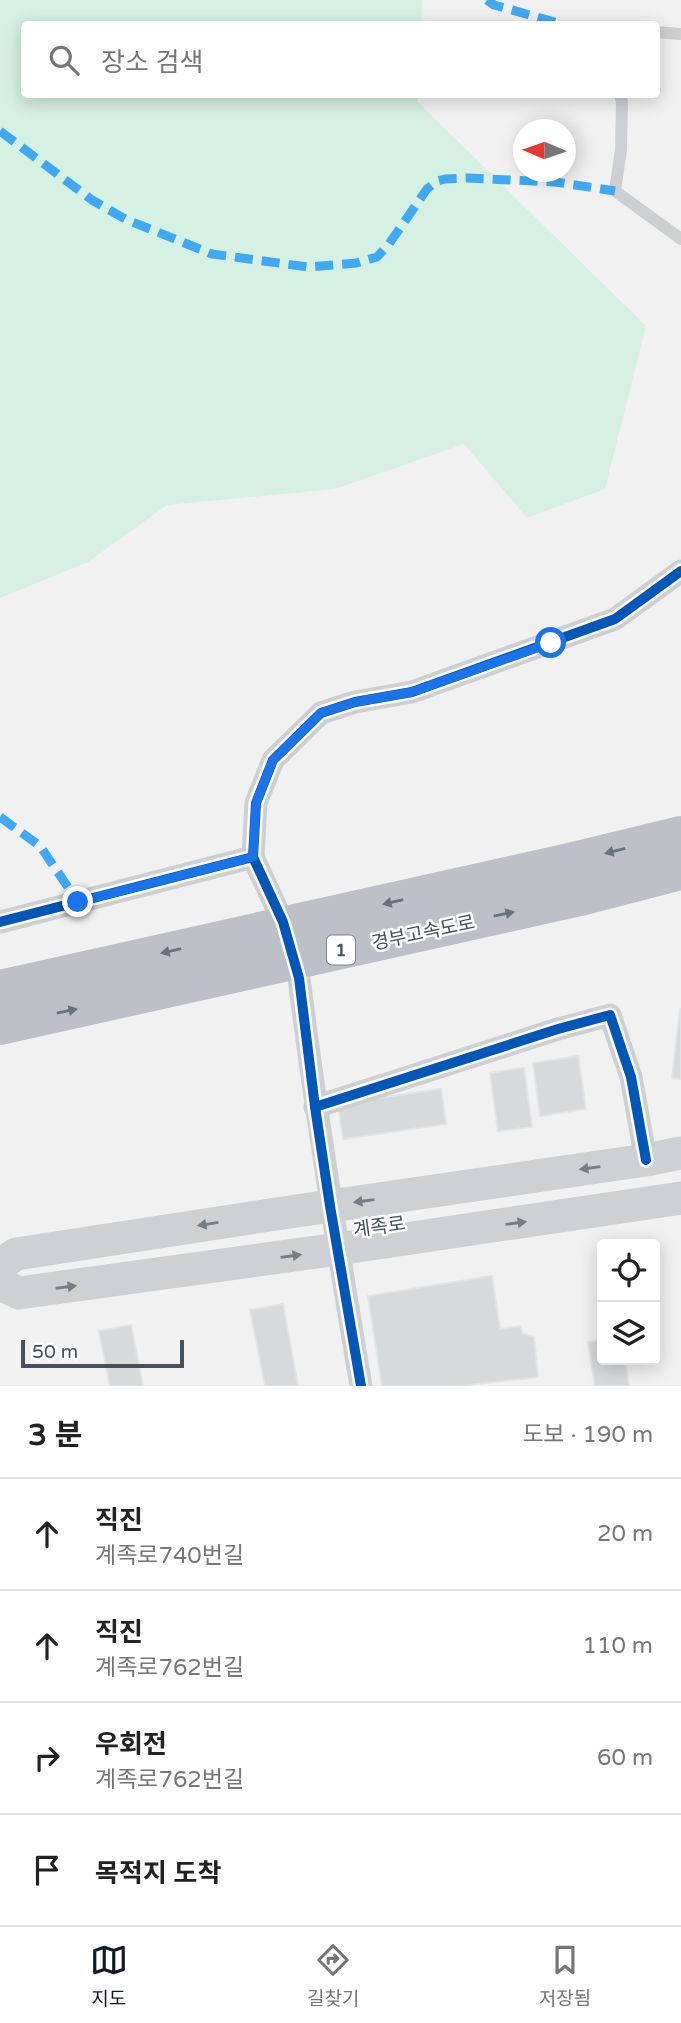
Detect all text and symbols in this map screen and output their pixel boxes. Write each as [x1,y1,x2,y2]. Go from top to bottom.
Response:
search box [21,21,660,98]
icon: search [45,41,83,79]
text: 장소 검색 [101,47,203,78]
north arrow [513,119,576,182]
route start [535,627,566,658]
one-way arrow [604,846,626,857]
route end [62,886,93,917]
one-way arrow [382,896,404,907]
one-way arrow [493,908,515,919]
street label: 경부고속도로 [370,911,477,955]
road number: 1 [327,936,355,965]
one-way arrow [160,946,182,957]
one-way arrow [56,1005,78,1016]
one-way arrow [578,1163,600,1174]
one-way arrow [353,1196,375,1207]
street label: 계족로 [352,1212,407,1242]
one-way arrow [505,1218,527,1229]
one-way arrow [197,1219,219,1230]
map controls [597,1239,660,1365]
button: locate [597,1239,660,1302]
one-way arrow [280,1250,302,1261]
one-way arrow [55,1281,77,1292]
button: layers [597,1302,660,1365]
scale bar [21,1337,184,1369]
text: 50 m [32,1341,78,1363]
text: 3 분 [28,1417,82,1454]
text: 도보 · 190 m [522,1421,653,1449]
text: 직진 [95,1505,143,1536]
icon: ahead [28,1515,66,1553]
text: 20 m [597,1520,653,1548]
text: 계족로740번길 [95,1542,244,1570]
text: 직진 [95,1617,143,1648]
icon: ahead [28,1627,66,1665]
text: 110 m [583,1632,653,1660]
text: 계족로762번길 [95,1654,244,1682]
text: 우회전 [95,1729,167,1760]
icon: right [28,1739,66,1777]
text: 60 m [597,1744,653,1772]
text: 계족로762번길 [95,1766,244,1794]
icon: arrive [28,1851,66,1889]
text: 목적지 도착 [95,1858,221,1889]
tab: 지도 [90,1941,128,2010]
tab: 길찾기 [307,1941,359,2010]
tab: 저장됨 [539,1941,591,2010]

